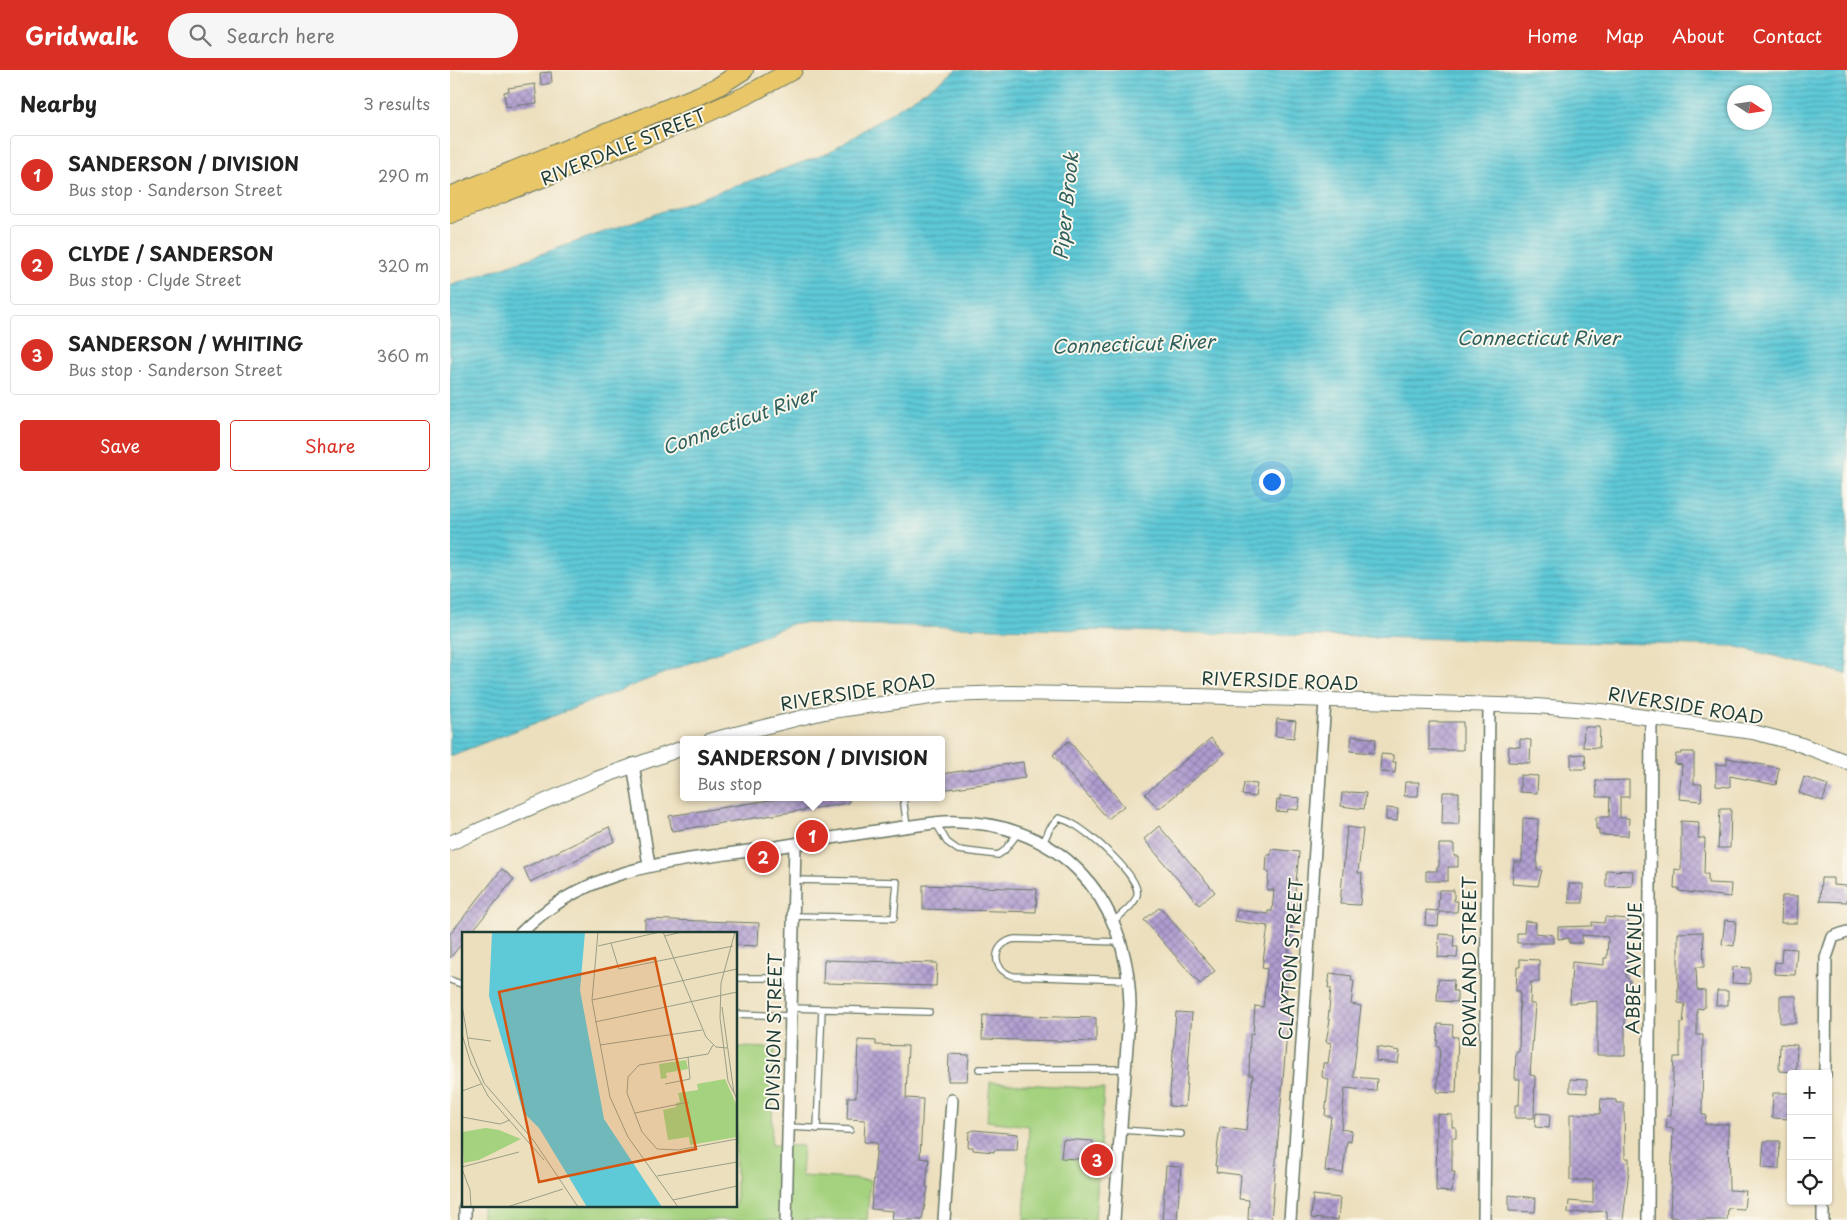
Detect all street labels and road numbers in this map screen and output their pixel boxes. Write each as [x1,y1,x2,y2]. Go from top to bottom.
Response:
street label: RIVERDALE STREET [536,100,711,192]
street label: RIVERSIDE ROAD [1201,664,1359,696]
street label: RIVERSIDE ROAD [778,665,938,717]
street label: RIVERSIDE ROAD [1606,679,1766,731]
street label: ROWLAND STREET [1455,875,1482,1048]
street label: CLAYTON STREET [1271,876,1309,1041]
street label: ABBE AVENUE [1618,902,1648,1034]
street label: DIVISION STREET [758,952,788,1111]

